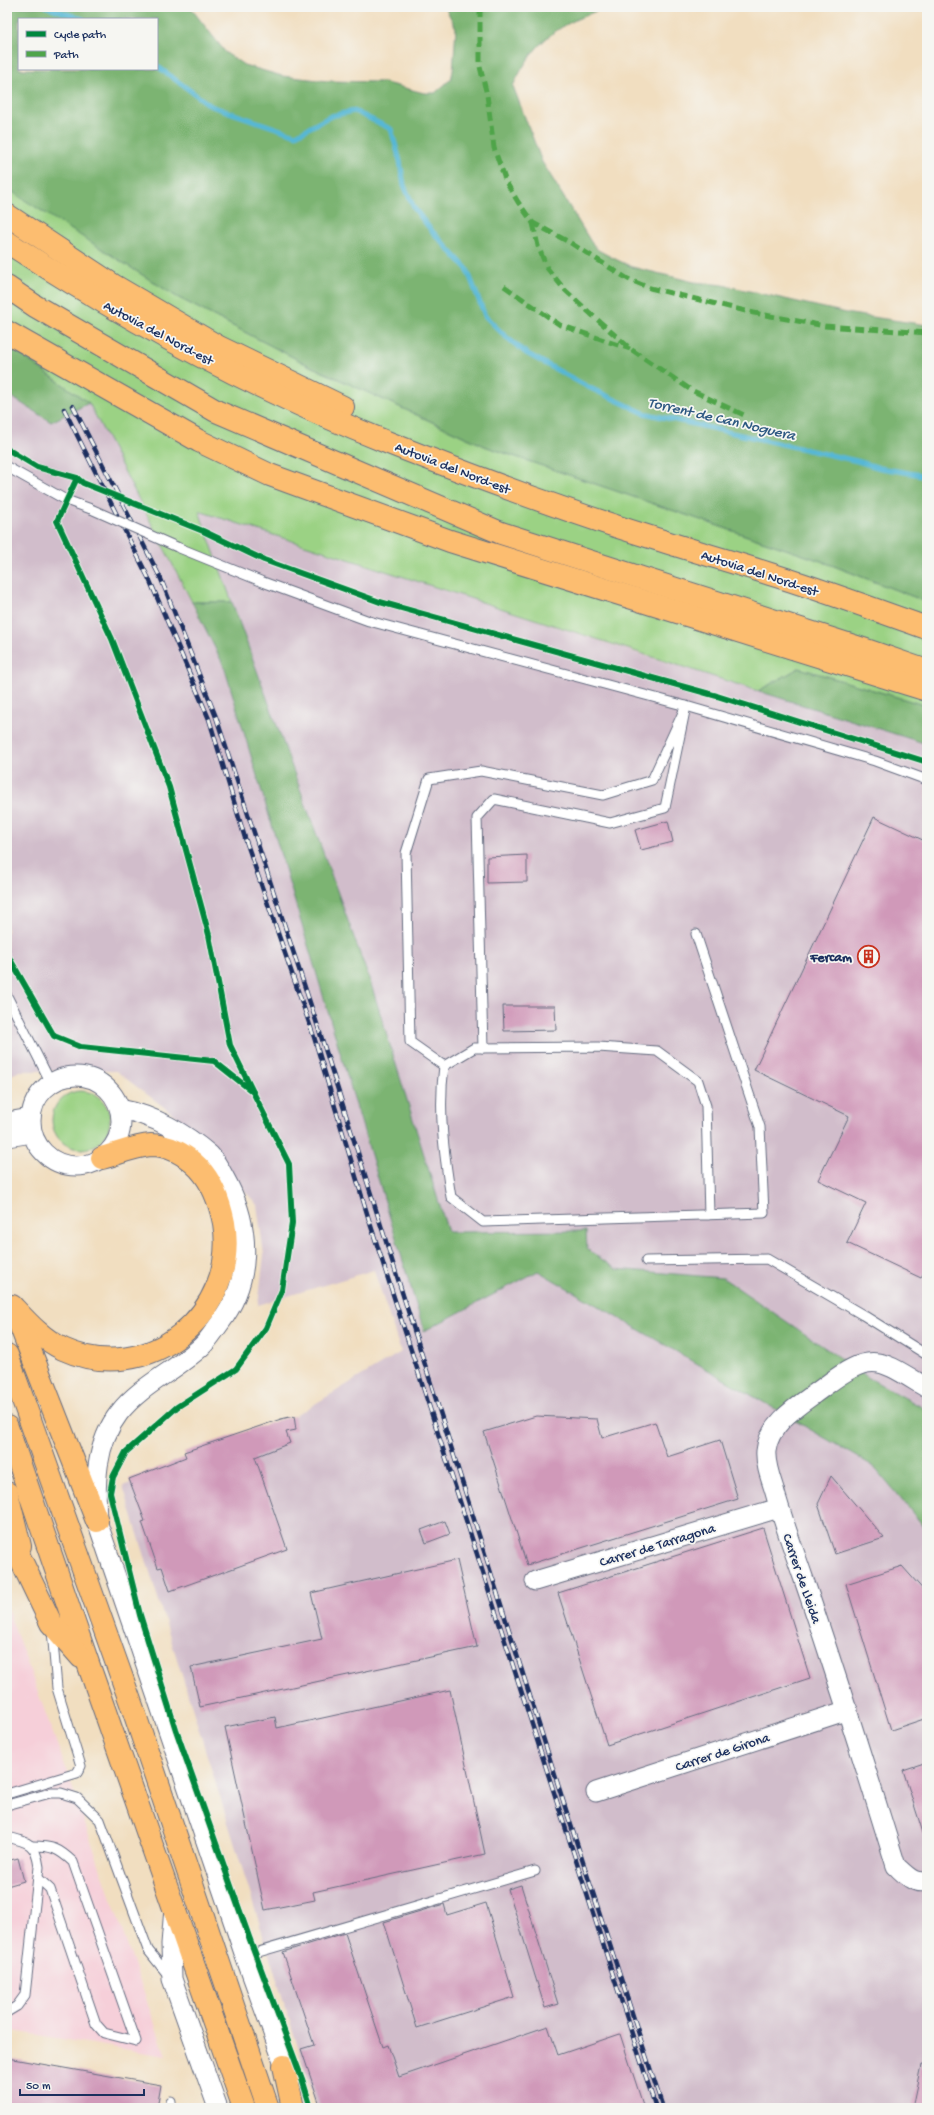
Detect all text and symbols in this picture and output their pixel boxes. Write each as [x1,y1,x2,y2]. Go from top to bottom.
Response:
legend [18,18,158,70]
text: Cycle path [54,29,107,43]
text: Path [53,49,79,63]
street label: Autovia del Nord-est [100,298,217,371]
water label: Torrent de Can Noguera [646,394,799,446]
street label: Autovia del Nord-est [392,440,513,500]
street label: Autovia del Nord-est [699,547,821,602]
building icon: Fercam [855,943,881,969]
place label: Fercam [809,950,852,967]
street label: Carrer de Tarragona [598,1520,719,1572]
street label: Carrer de Lleida [777,1532,824,1627]
street label: Carrer de Girona [674,1730,773,1777]
scale bar [20,2071,144,2097]
text: 50 m [26,2080,51,2094]

